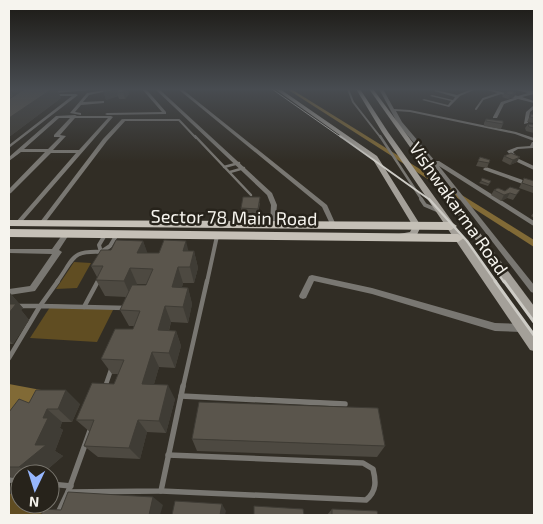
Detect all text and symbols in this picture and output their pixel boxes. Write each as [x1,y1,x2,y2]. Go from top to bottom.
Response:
street label: Vishwakarma Road [405,137,513,279]
street label: Sector 78 Main Road [150,205,318,229]
north arrow [10,464,60,514]
text: N [28,494,40,511]

